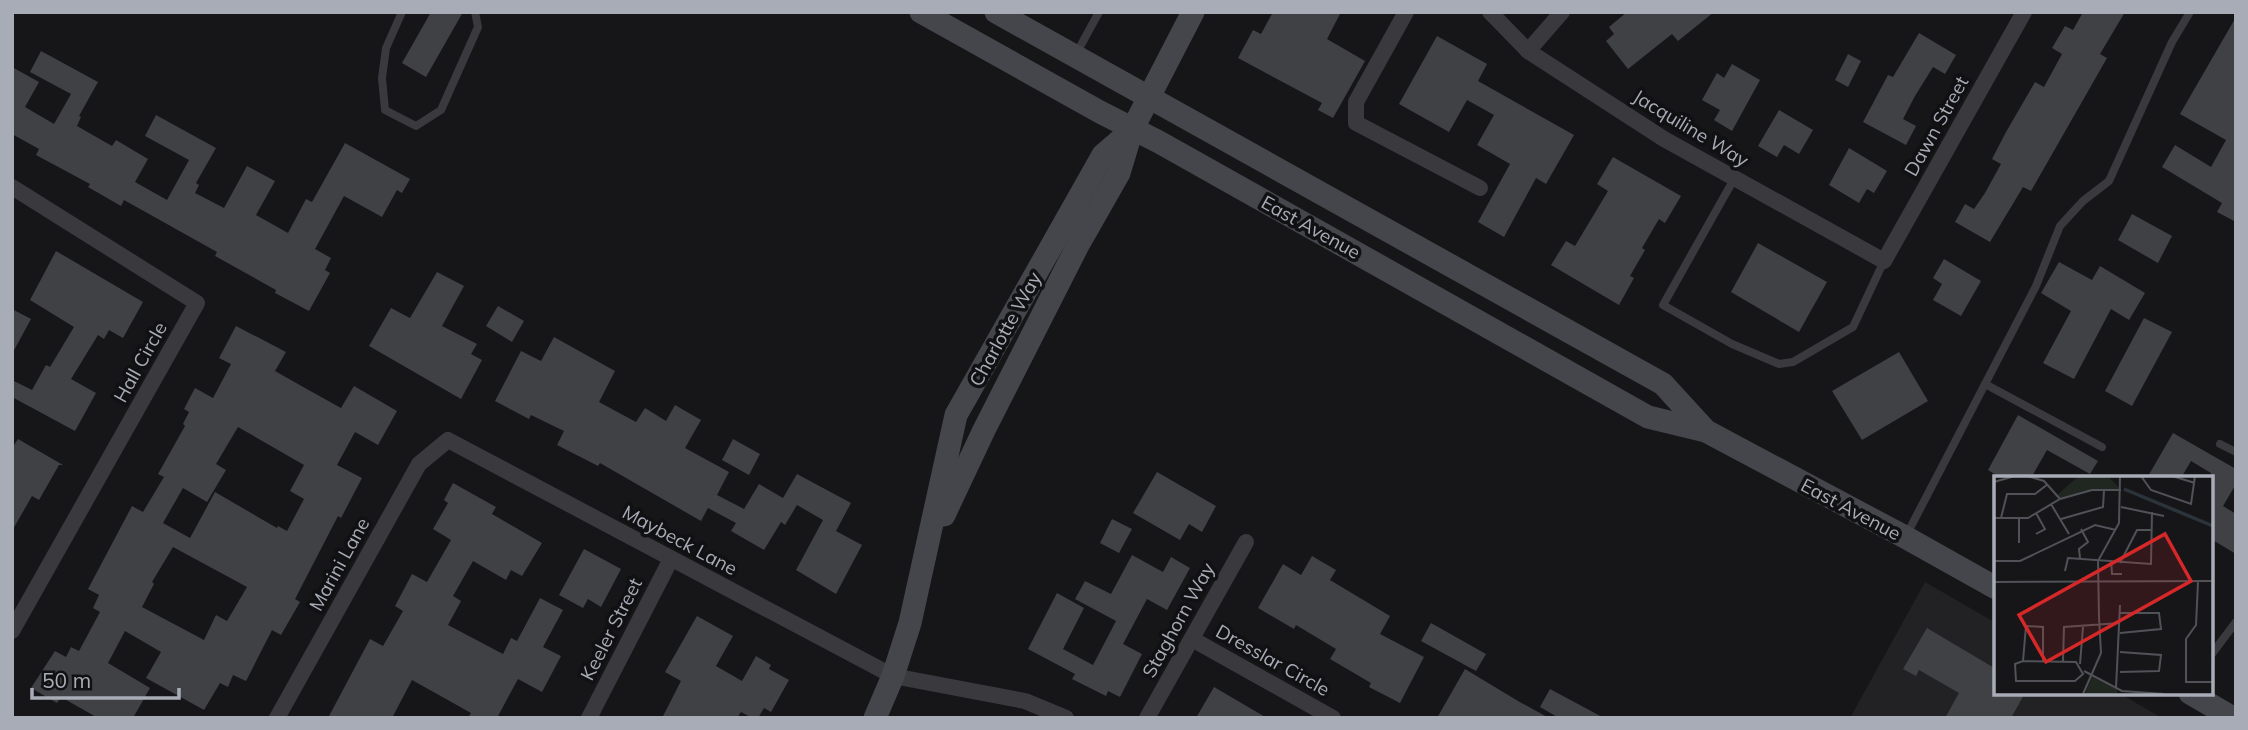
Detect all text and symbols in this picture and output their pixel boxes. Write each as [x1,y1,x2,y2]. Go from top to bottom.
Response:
street label: Dawn Street [1899,71,1973,180]
street label: Jacquiline Way [1629,84,1753,172]
street label: East Avenue [1257,190,1365,264]
street label: Charlotte Way [964,267,1046,391]
street label: Hall Circle [108,317,172,407]
street label: East Avenue [1797,473,1905,545]
inset map [1994,476,2213,695]
street label: Maybeck Lane [618,500,742,580]
street label: Marini Lane [304,513,374,615]
street label: Staghorn Way [1137,558,1219,682]
street label: Keeler Street [575,573,647,684]
street label: Dresslar Circle [1212,619,1334,701]
scale bar [32,656,178,700]
text: 50 m [42,667,91,693]

